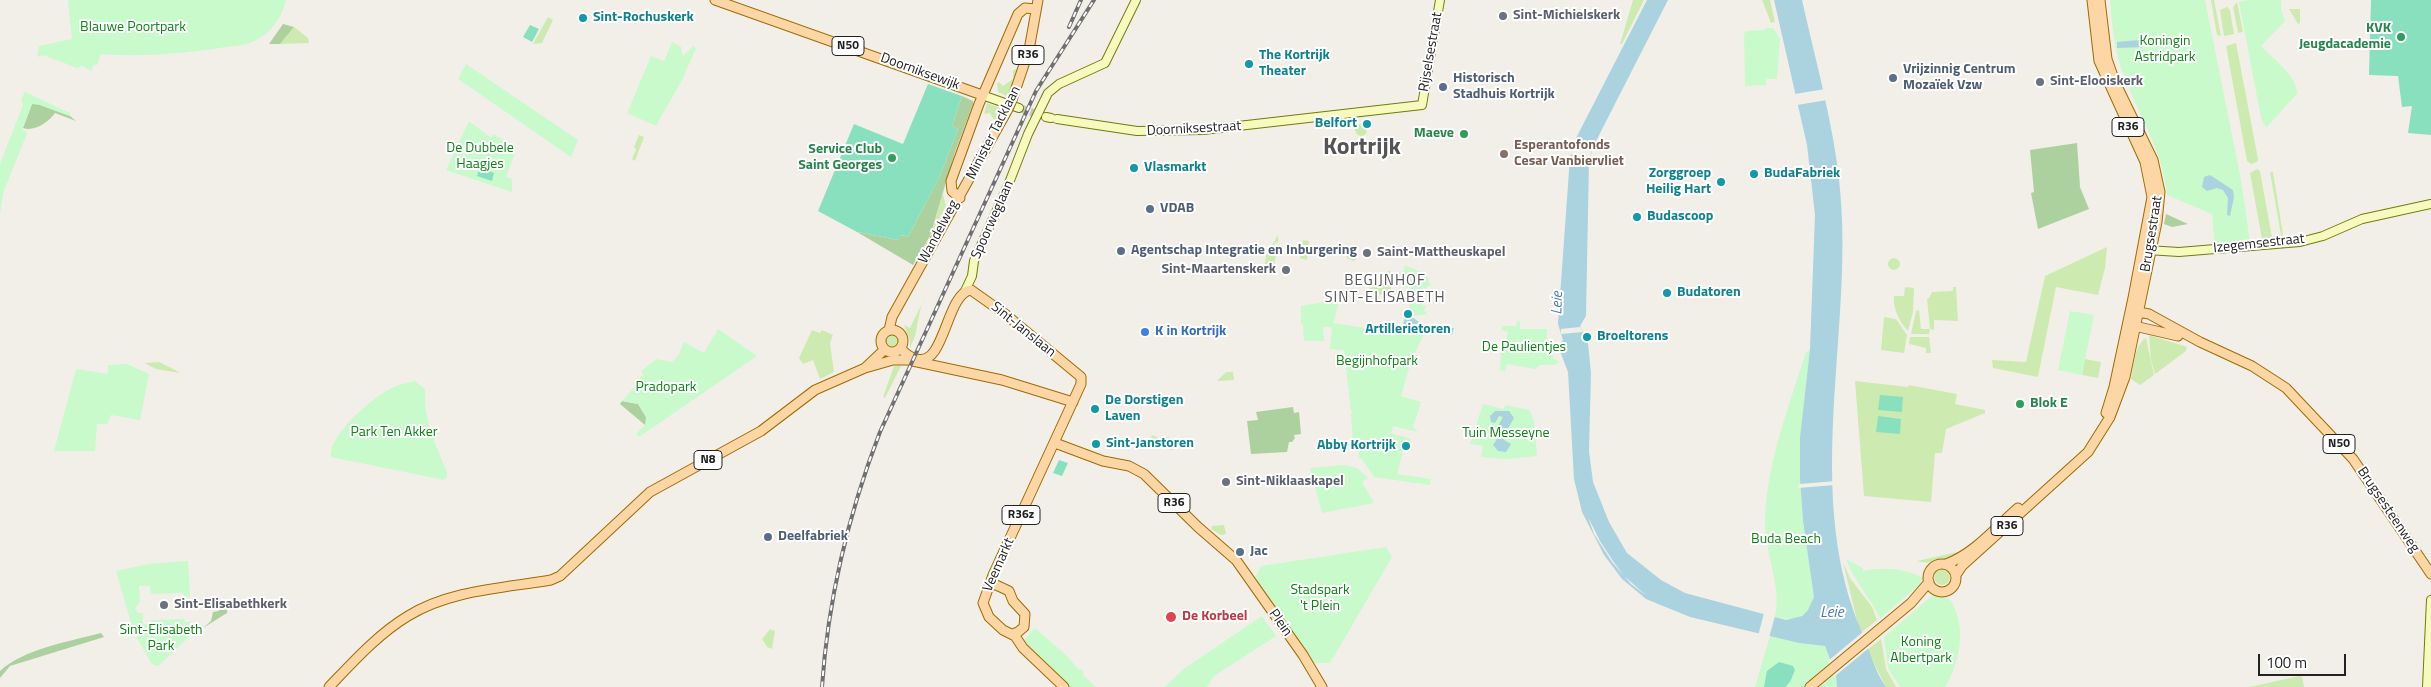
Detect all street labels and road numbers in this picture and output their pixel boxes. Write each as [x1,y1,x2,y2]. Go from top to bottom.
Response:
street label: Rijselsestraat [1416,11,1446,93]
road number: N50 [832,36,864,56]
road number: R36 [1012,46,1044,64]
street label: Doorniksewijk [878,50,962,94]
street label: Minister Tacklaan [963,84,1025,182]
street label: Doorniksestraat [1146,118,1242,140]
road number: R36 [2112,118,2144,136]
street label: Spoorweglaan [968,178,1018,262]
street label: Brugsestraat [2138,195,2166,273]
street label: Wandelweg [915,197,963,267]
street label: Izegemsestraat [2213,231,2305,257]
street label: Sint-Janslaan [987,299,1059,361]
road number: N50 [2323,434,2355,454]
road number: N8 [694,450,722,470]
street label: Brugsesteenweg [2353,464,2423,556]
road number: R36 [1158,493,1190,512]
road number: R36z [1002,506,1040,524]
road number: R36 [1991,516,2023,536]
street label: Veemarkt [980,536,1018,594]
street label: Plein [1265,606,1295,640]

